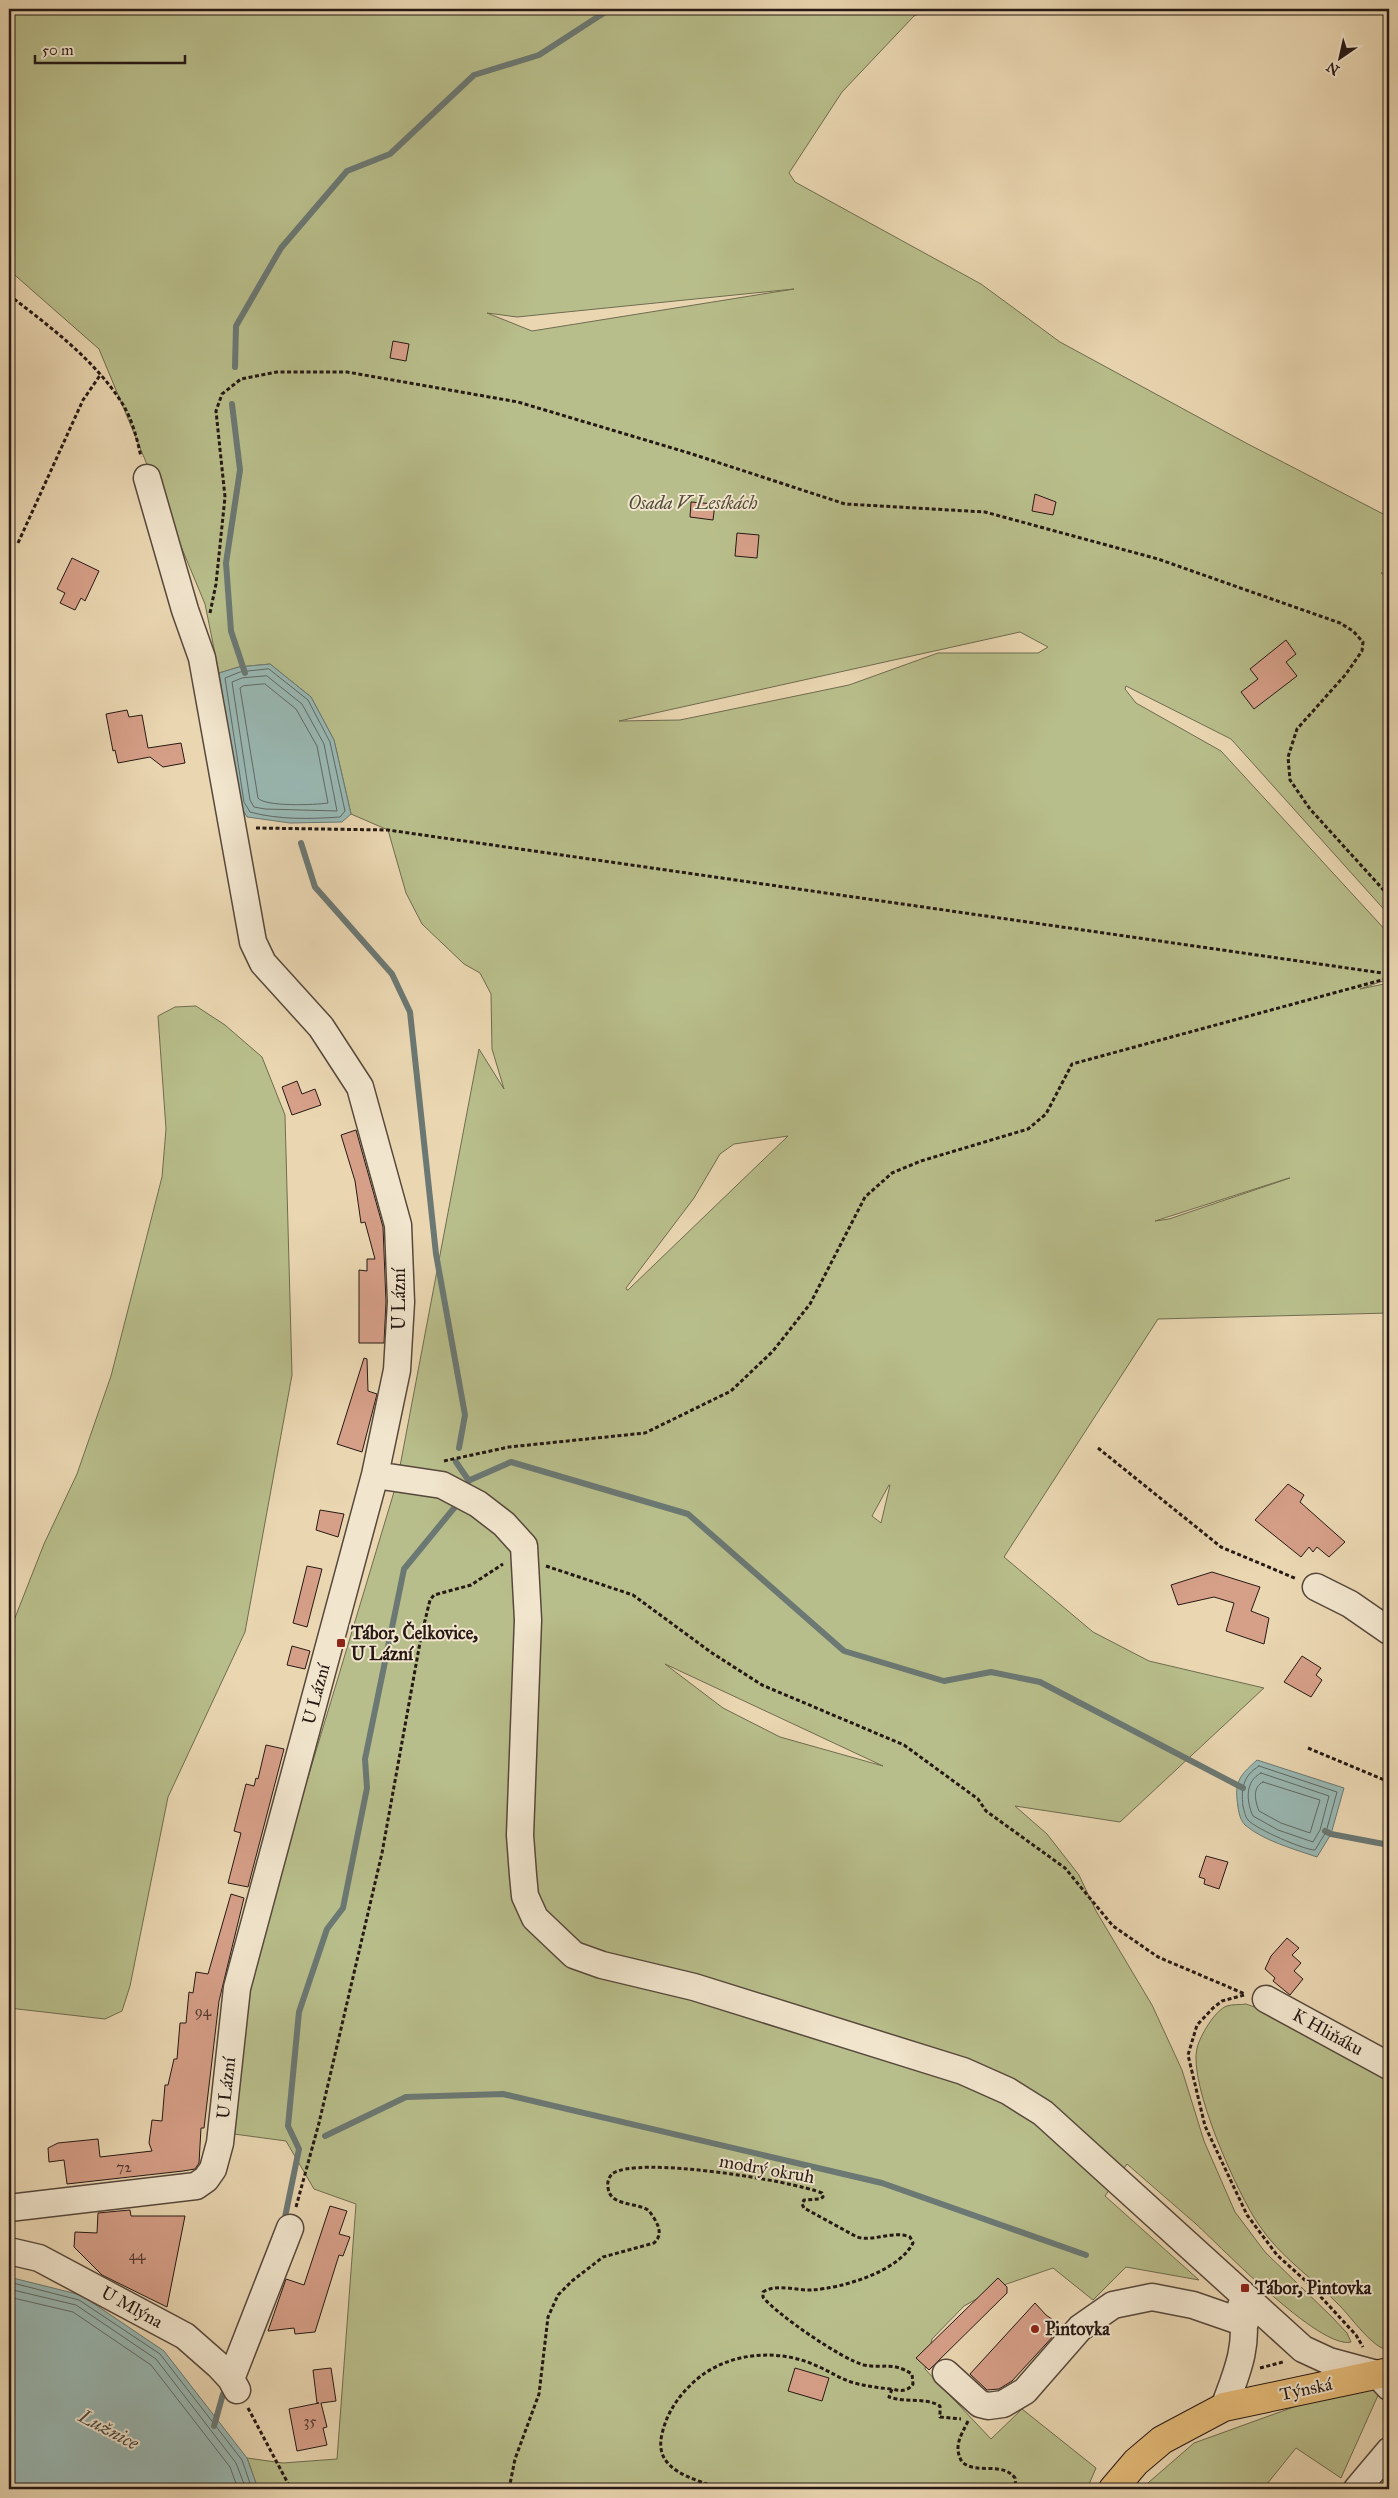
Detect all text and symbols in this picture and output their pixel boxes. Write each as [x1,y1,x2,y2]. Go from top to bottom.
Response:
scale bar [35,32,185,64]
north arrow [1316,32,1366,82]
text: 50 m [42,41,74,59]
text: N [1323,58,1343,79]
park label: Osada V Lesíkách [628,492,758,514]
street label: U Lázní [388,1267,410,1330]
place label: Tábor, Čelkovice, U Lázní [350,1621,478,1665]
marker: Tábor, Čelkovice, U Lázní [335,1637,347,1649]
street label: U Lázní [297,1660,335,1727]
house number: 94 [195,2002,212,2020]
street label: K Hliňáku [1289,2004,1368,2061]
street label: U Lázní [212,2055,240,2120]
street label: modrý okruh [718,2150,816,2188]
house number: 72 [116,2158,132,2176]
house number: 44 [129,2246,146,2264]
place label: Tábor, Pintovka [1254,2277,1372,2299]
street label: U Mlýna [97,2281,167,2333]
marker: Tábor, Pintovka [1239,2282,1251,2294]
place label: Pintovka [1045,2318,1110,2340]
marker: Pintovka [1029,2323,1041,2335]
street label: Týnská [1278,2373,1335,2405]
water label: Lužnice [74,2404,143,2455]
house number: 35 [304,2412,317,2430]

